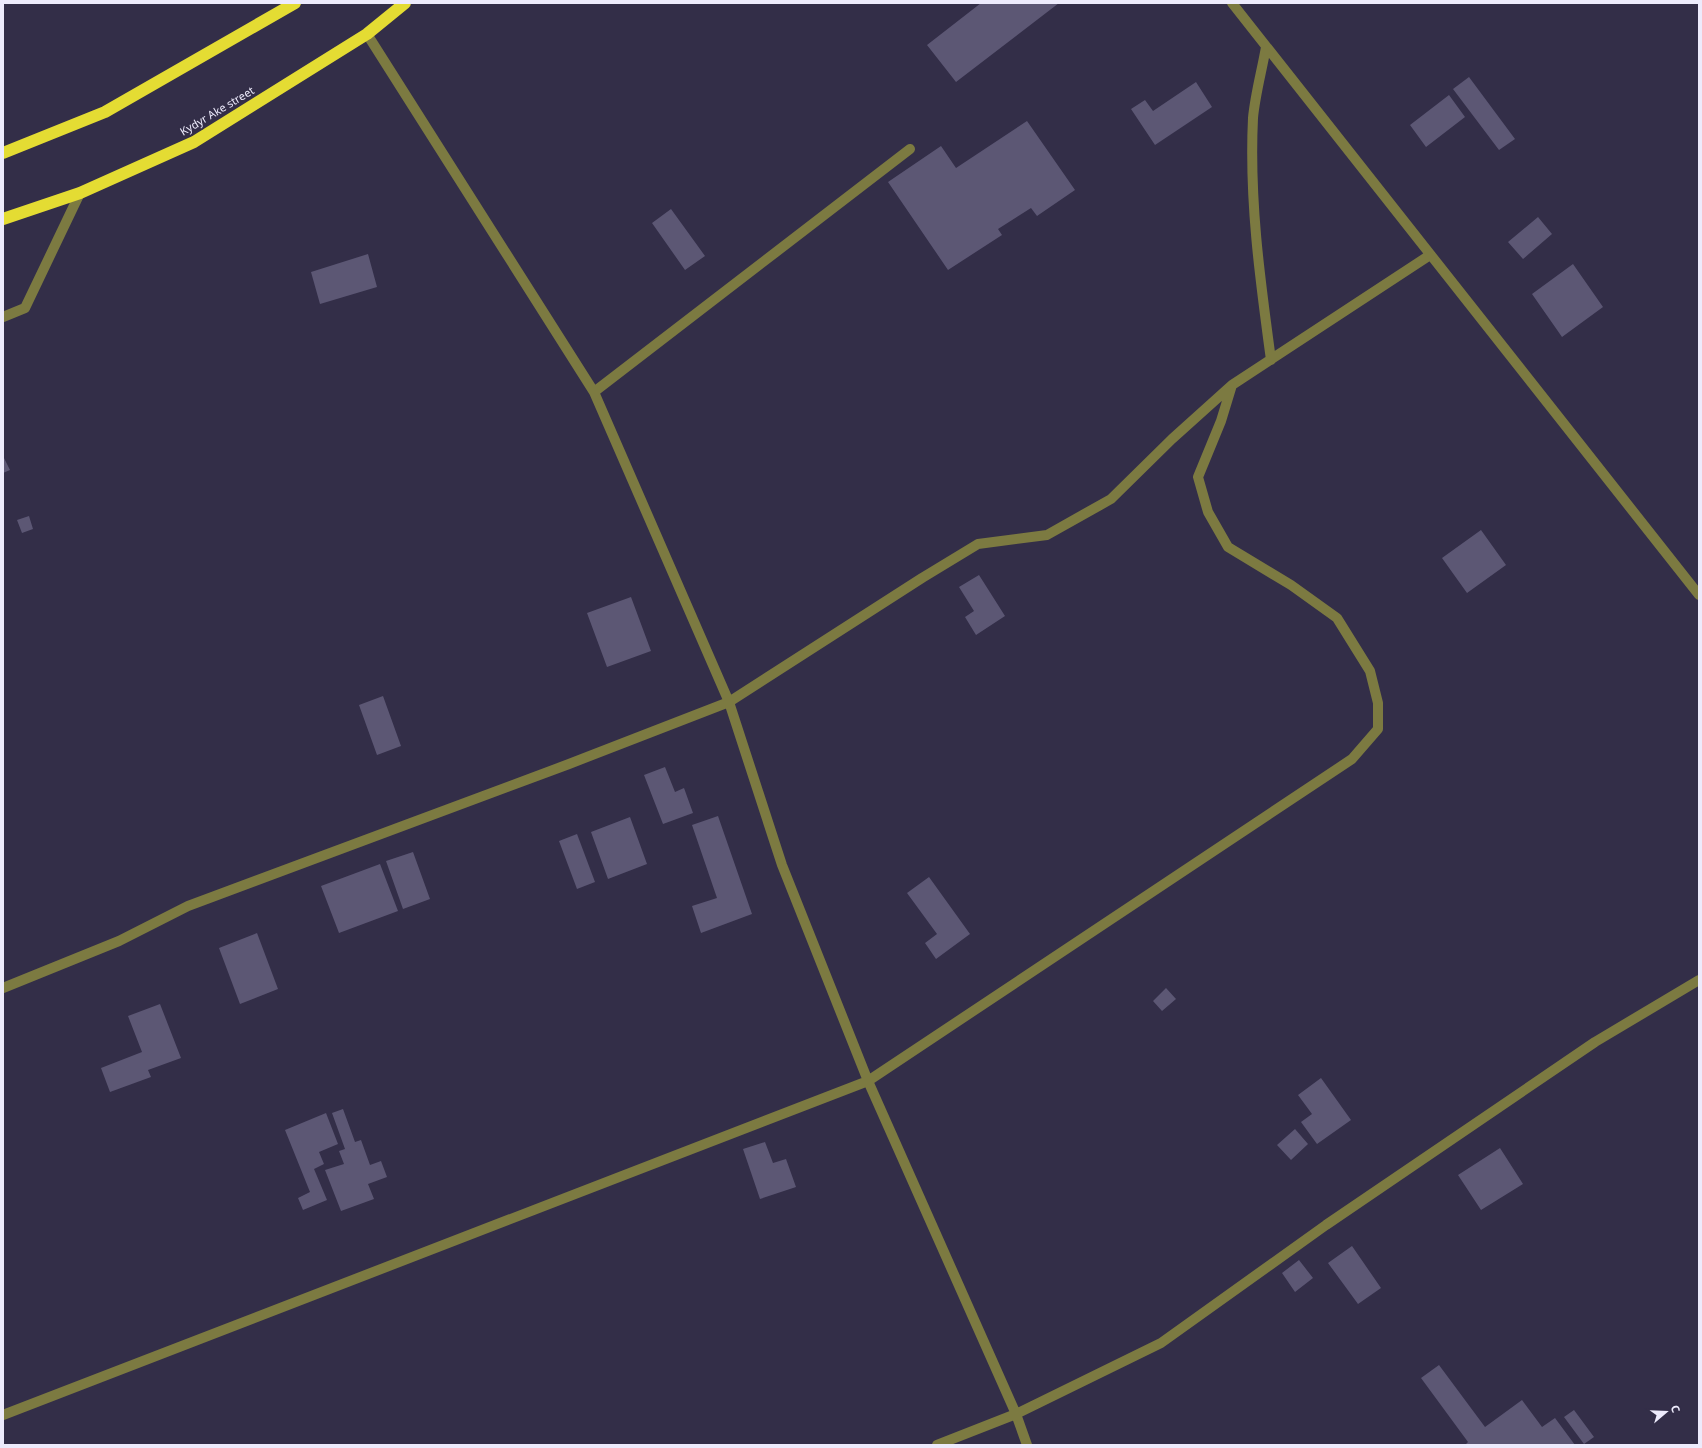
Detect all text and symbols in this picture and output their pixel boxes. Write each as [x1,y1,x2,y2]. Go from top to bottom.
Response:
street label: Kydyr Ake street [177,82,257,139]
north arrow [1646,1392,1686,1432]
text: С [1668,1403,1684,1414]

